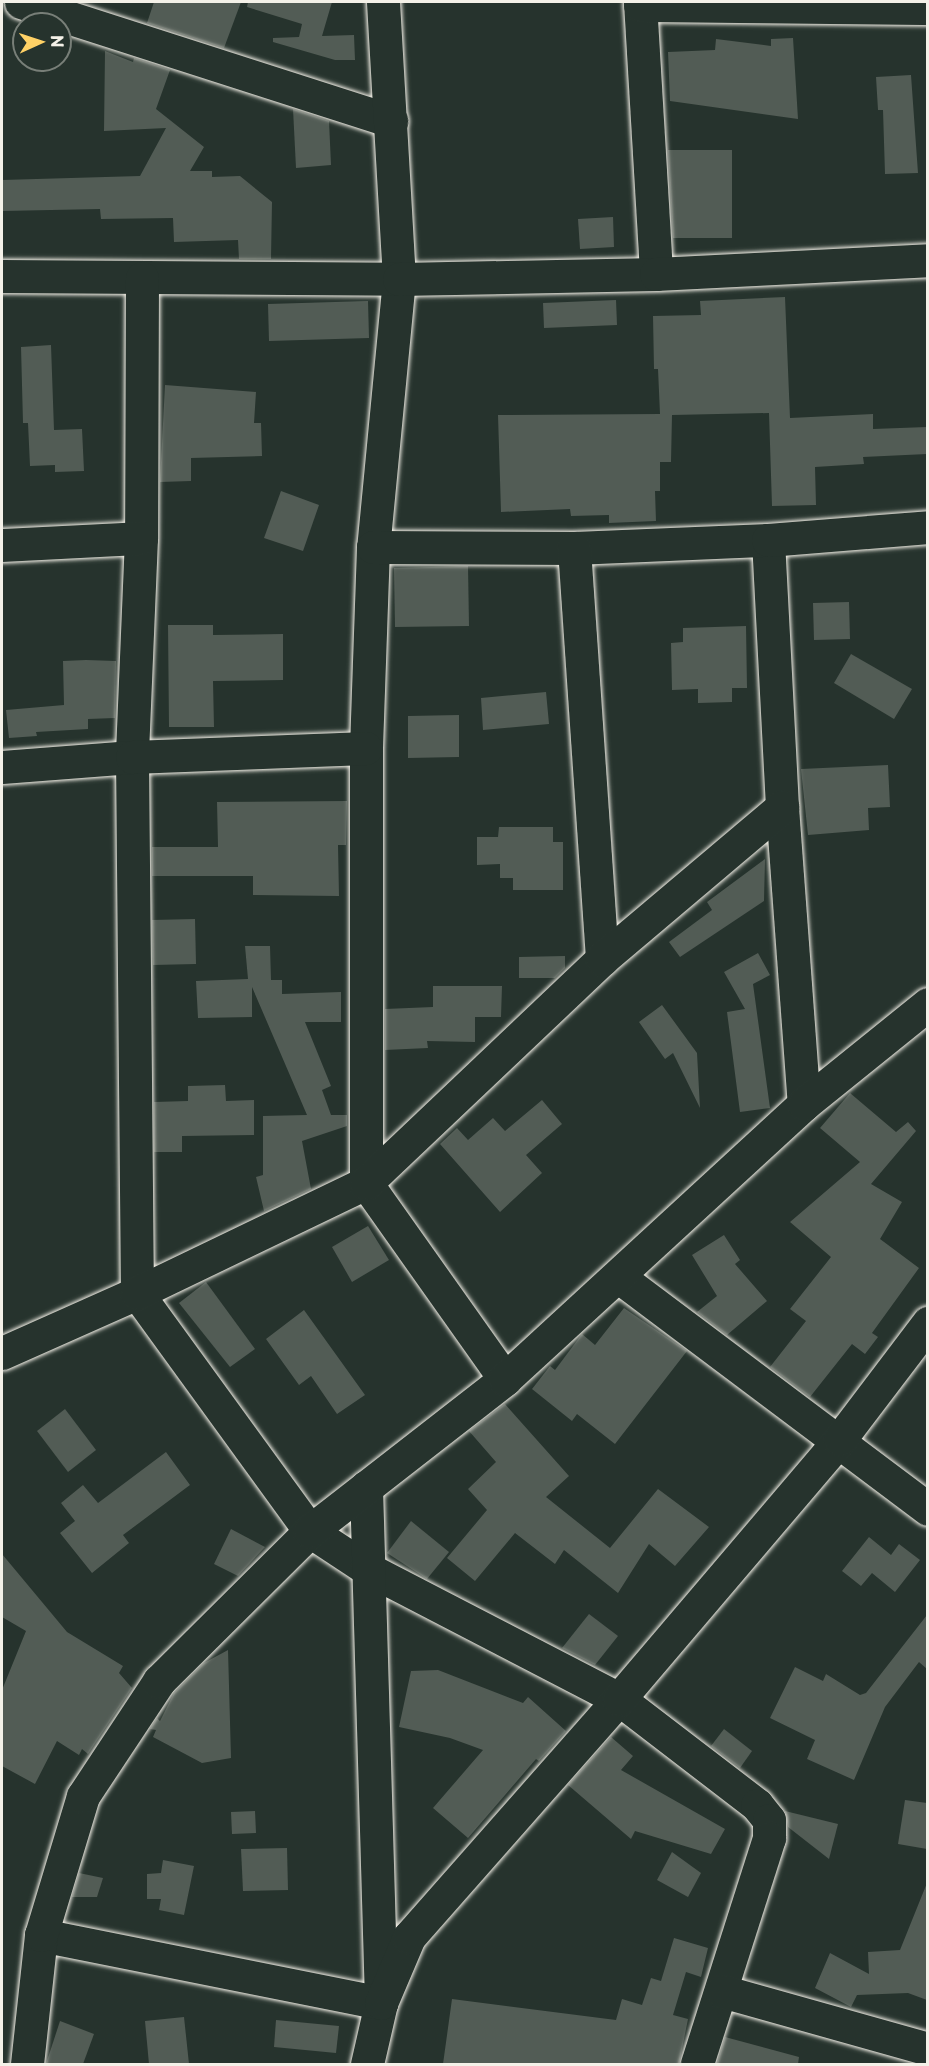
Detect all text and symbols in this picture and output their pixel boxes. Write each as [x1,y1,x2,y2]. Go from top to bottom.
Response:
north arrow [12,12,72,72]
text: N [46,34,70,48]

